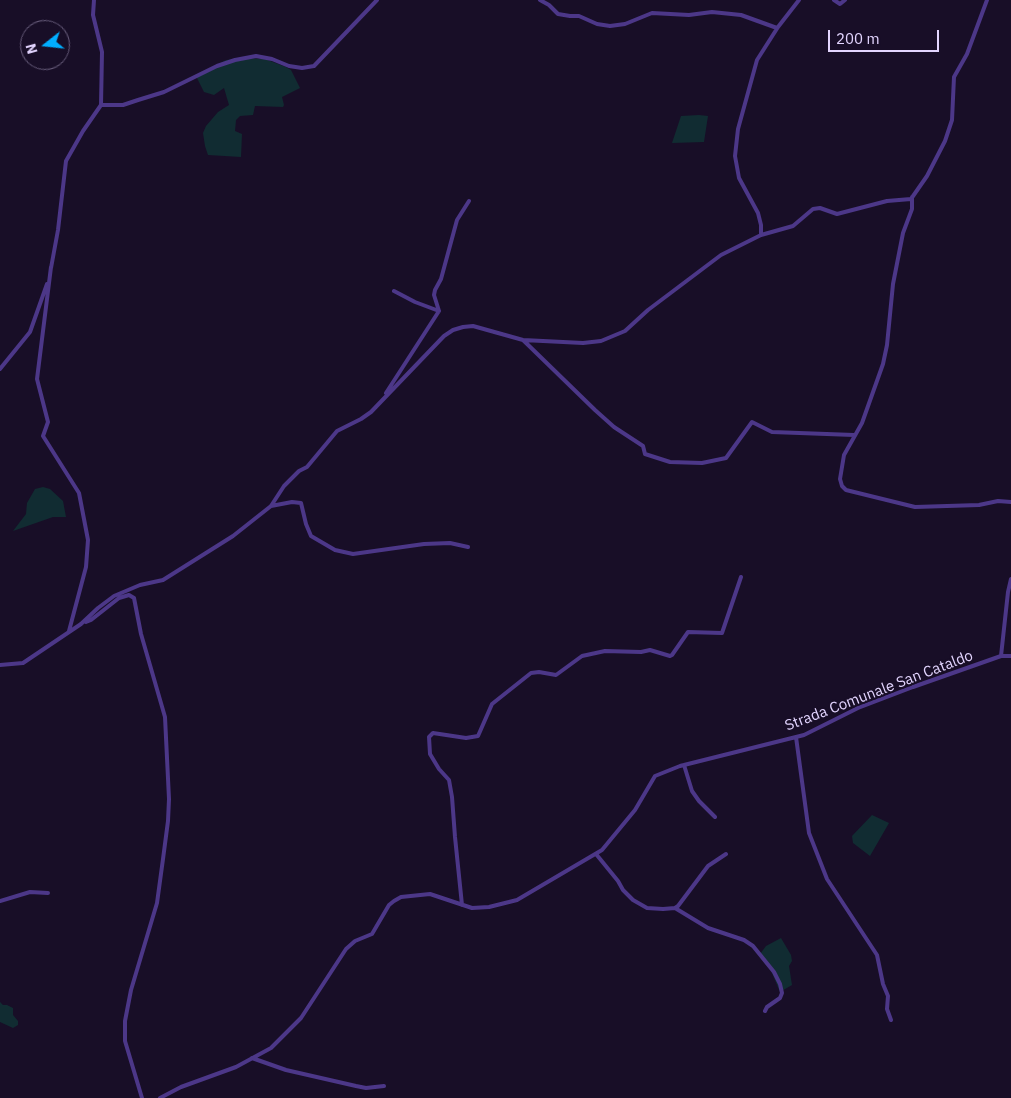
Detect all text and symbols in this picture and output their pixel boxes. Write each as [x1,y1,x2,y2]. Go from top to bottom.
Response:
north arrow [20,20,70,70]
scale bar [831,20,942,52]
text: 200 m [836,29,880,48]
text: N [21,42,42,56]
street label: Strada Comunale San Cataldo [782,647,976,735]

